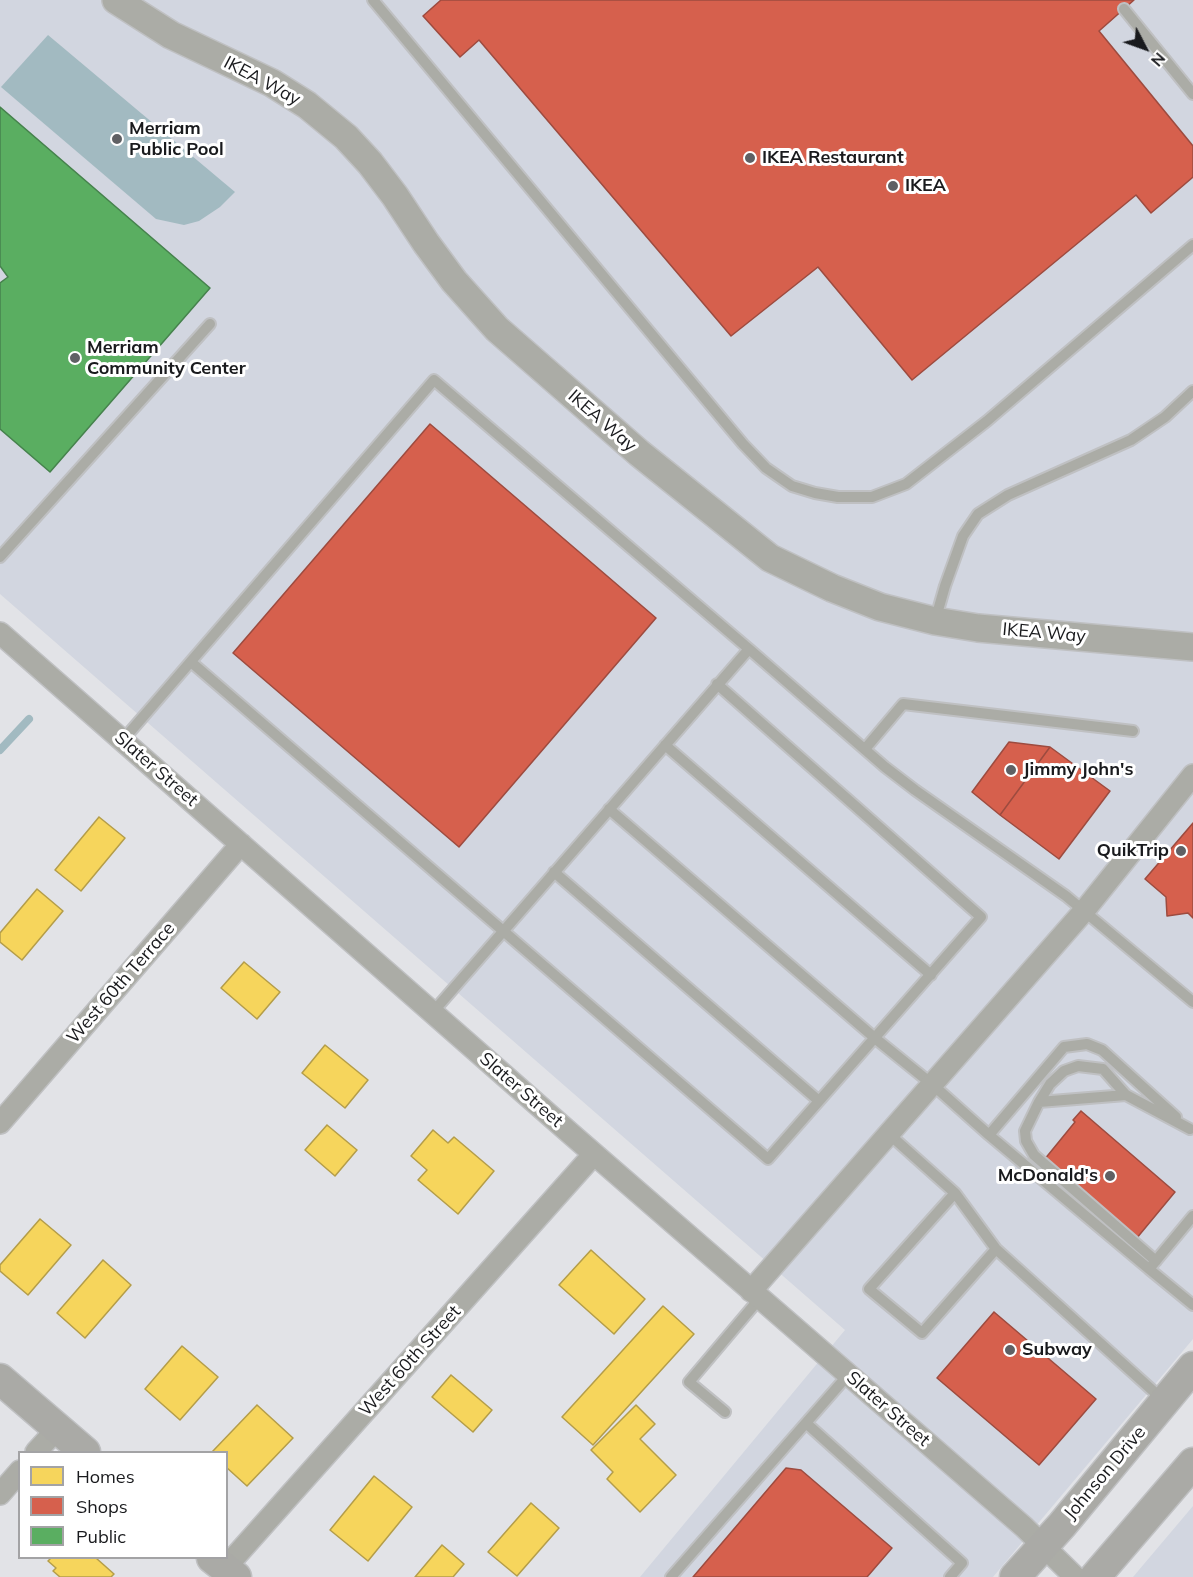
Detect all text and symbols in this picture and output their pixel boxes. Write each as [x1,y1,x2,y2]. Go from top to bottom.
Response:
north arrow [1115,18,1175,78]
text: N [1147,49,1170,71]
street label: IKEA Way [220,52,304,110]
place label: Merriam Public Pool [129,118,224,160]
marker: Merriam Public Pool [110,132,124,146]
place label: IKEA Restaurant [762,147,904,169]
marker: IKEA Restaurant [743,151,757,165]
place label: IKEA [905,175,946,197]
marker: IKEA [886,179,900,193]
place label: Merriam Community Center [87,337,246,380]
marker: Merriam Community Center [68,351,82,365]
street label: IKEA Way [563,385,641,457]
street label: IKEA Way [1001,619,1087,647]
street label: Slater Street [110,727,202,811]
place label: Jimmy John's [1023,759,1133,781]
marker: Jimmy John's [1004,763,1018,777]
place label: QuikTrip [1097,840,1169,862]
marker: QuikTrip [1174,844,1188,858]
street label: West 60th Terrace [63,918,179,1048]
street label: Slater Street [475,1048,567,1132]
place label: McDonald's [998,1165,1098,1187]
marker: McDonald's [1103,1169,1117,1183]
street label: West 60th Street [355,1301,465,1421]
place label: Subway [1022,1339,1092,1361]
marker: Subway [1003,1343,1017,1357]
street label: Slater Street [842,1367,934,1451]
street label: Johnson Drive [1060,1422,1150,1524]
legend [18,1451,228,1559]
text: Homes [76,1465,135,1488]
text: Shops [76,1495,128,1518]
text: Public [76,1525,126,1548]

